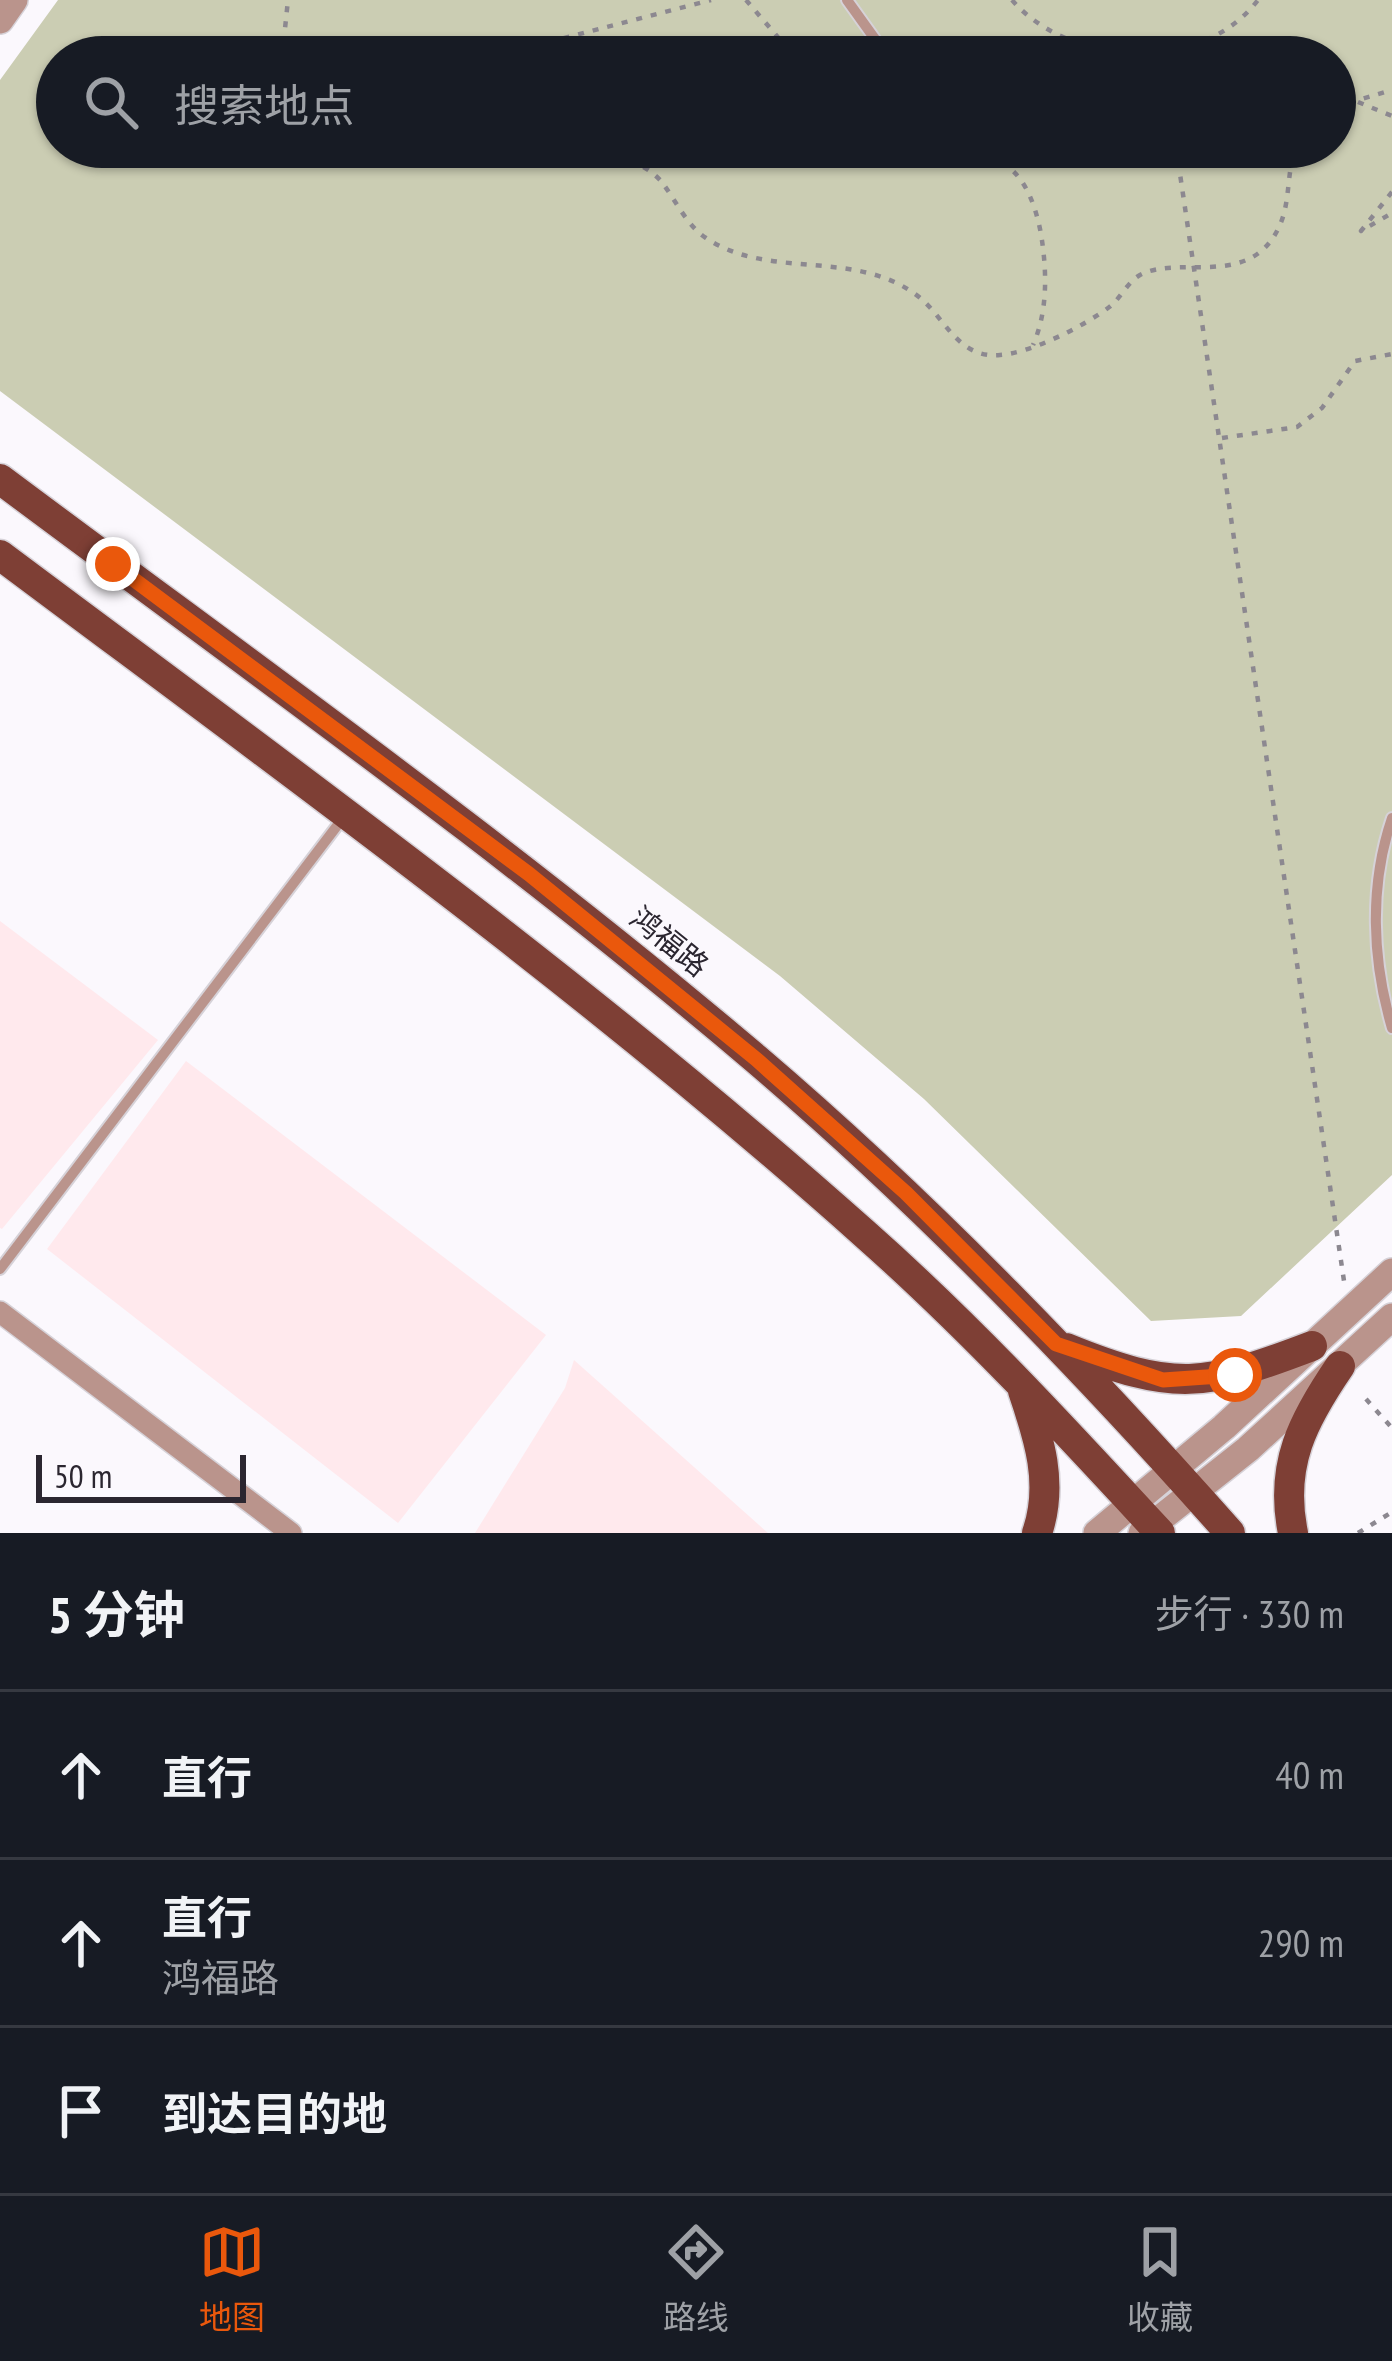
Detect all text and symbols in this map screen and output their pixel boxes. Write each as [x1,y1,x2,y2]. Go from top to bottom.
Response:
search box [36,36,1356,168]
icon: search [78,69,144,135]
text: 搜索地点 [174,76,354,134]
route end [86,537,140,591]
street label: 鸿福路 [623,897,717,984]
route start [1208,1348,1262,1402]
scale bar [36,1449,246,1502]
text: 50 m [54,1454,112,1497]
text: 5 分钟 [48,1581,185,1647]
text: 步行 · 330 m [1155,1588,1344,1639]
icon: ahead [48,1742,114,1808]
text: 直行 [162,1748,252,1806]
text: 40 m [1275,1749,1344,1800]
text: 直行 [162,1888,252,1946]
icon: ahead [48,1910,114,1976]
text: 290 m [1258,1917,1344,1968]
text: 鸿福路 [162,1952,279,2003]
icon: arrive [48,2078,114,2144]
text: 到达目的地 [162,2084,387,2142]
tab: 地图 [199,2219,265,2339]
tab: 路线 [663,2219,729,2339]
tab: 收藏 [1127,2219,1193,2339]

